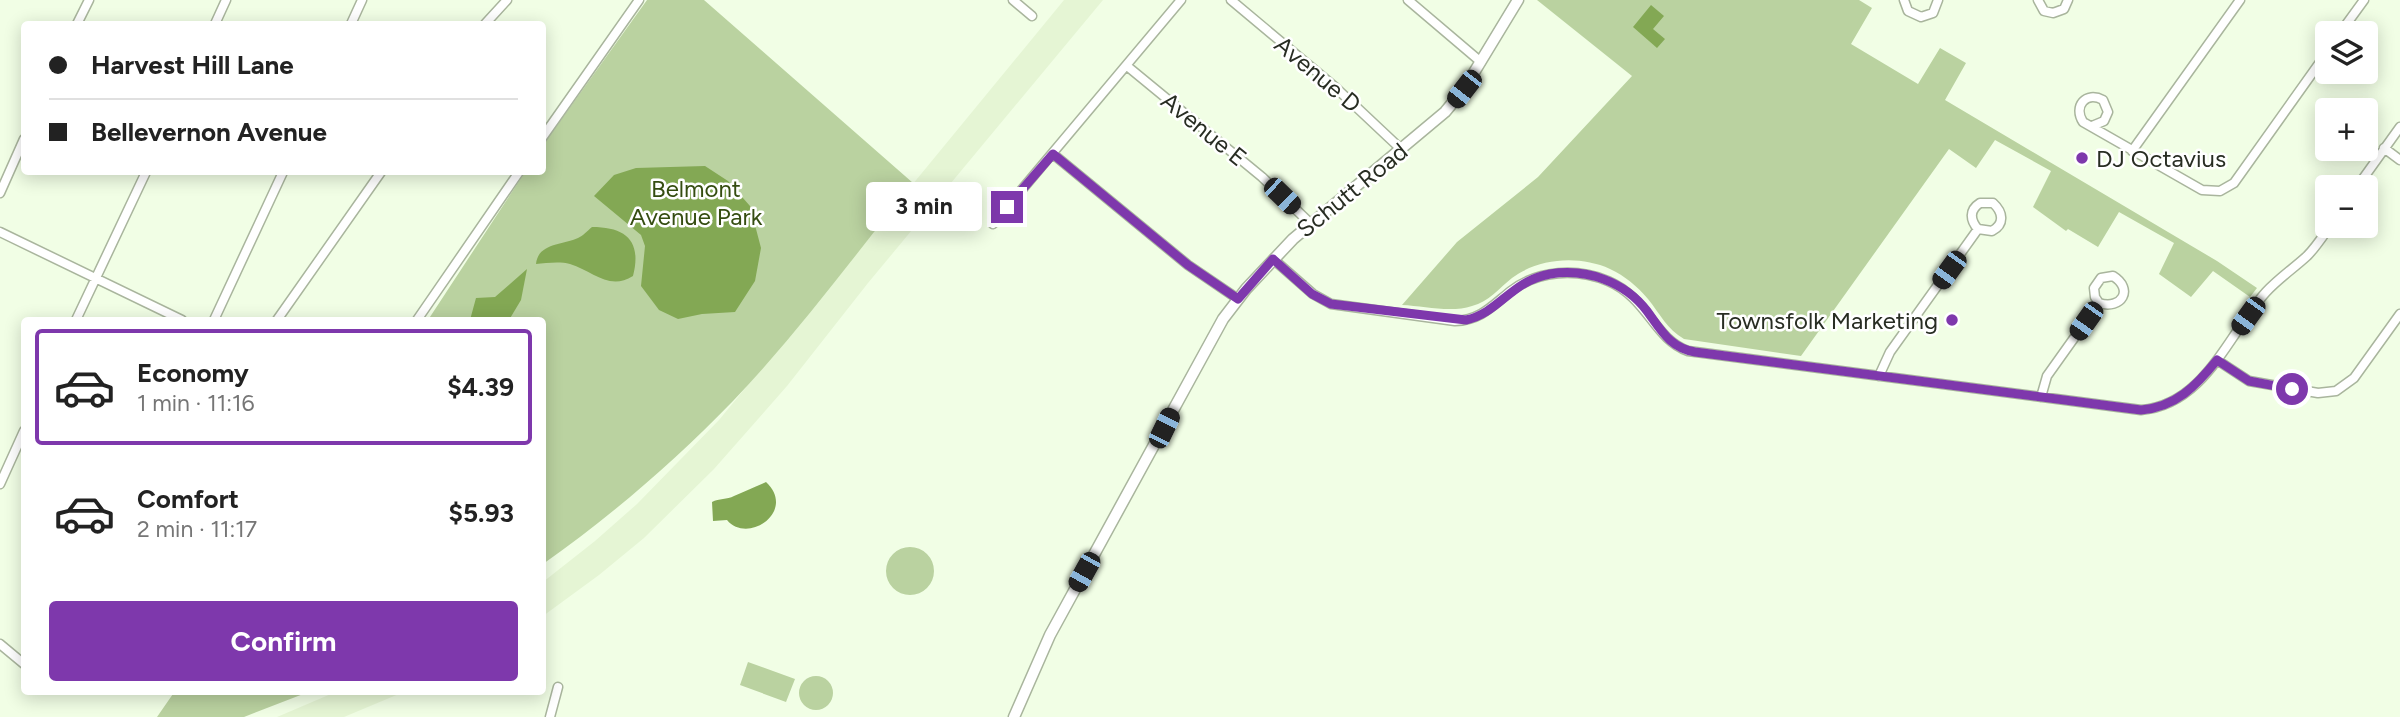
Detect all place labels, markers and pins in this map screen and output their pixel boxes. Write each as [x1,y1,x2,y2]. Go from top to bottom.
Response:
place label: DJ Octavius [2096,144,2226,173]
marker: DJ Octavius [2074,150,2090,166]
place label: Townsfolk Marketing [1716,306,1938,335]
marker: Townsfolk Marketing [1944,312,1960,328]

